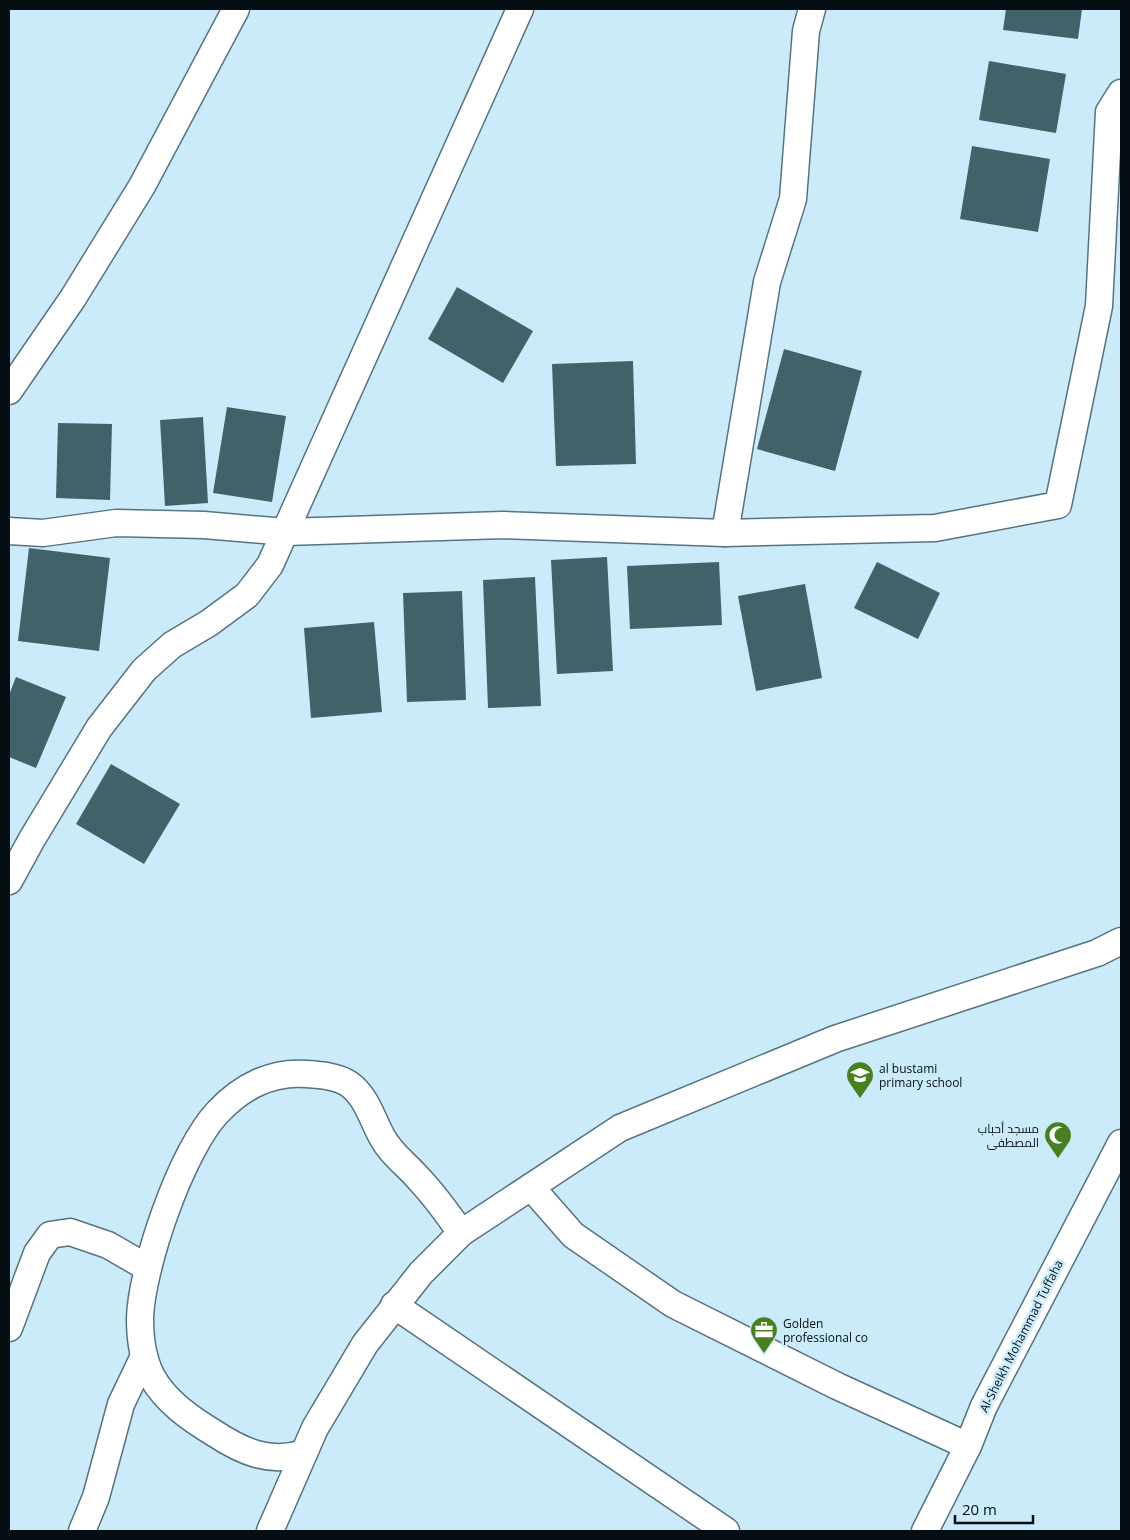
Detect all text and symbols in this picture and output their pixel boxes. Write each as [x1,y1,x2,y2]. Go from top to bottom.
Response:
school or university icon: al bustami primary school [845,1060,875,1099]
place label: al bustami primary school [879,1060,962,1091]
place label: مسجد أحباب المصطفى [978,1120,1039,1151]
mosque icon: مسجد أحباب المصطفى [1043,1120,1073,1159]
street label: Al-Sheikh Mohammad Tuffaha [975,1257,1067,1415]
office icon: Golden professional co [749,1315,779,1354]
place label: Golden professional co [783,1315,868,1346]
scale bar [955,1492,1032,1524]
text: 20 m [962,1499,997,1519]

